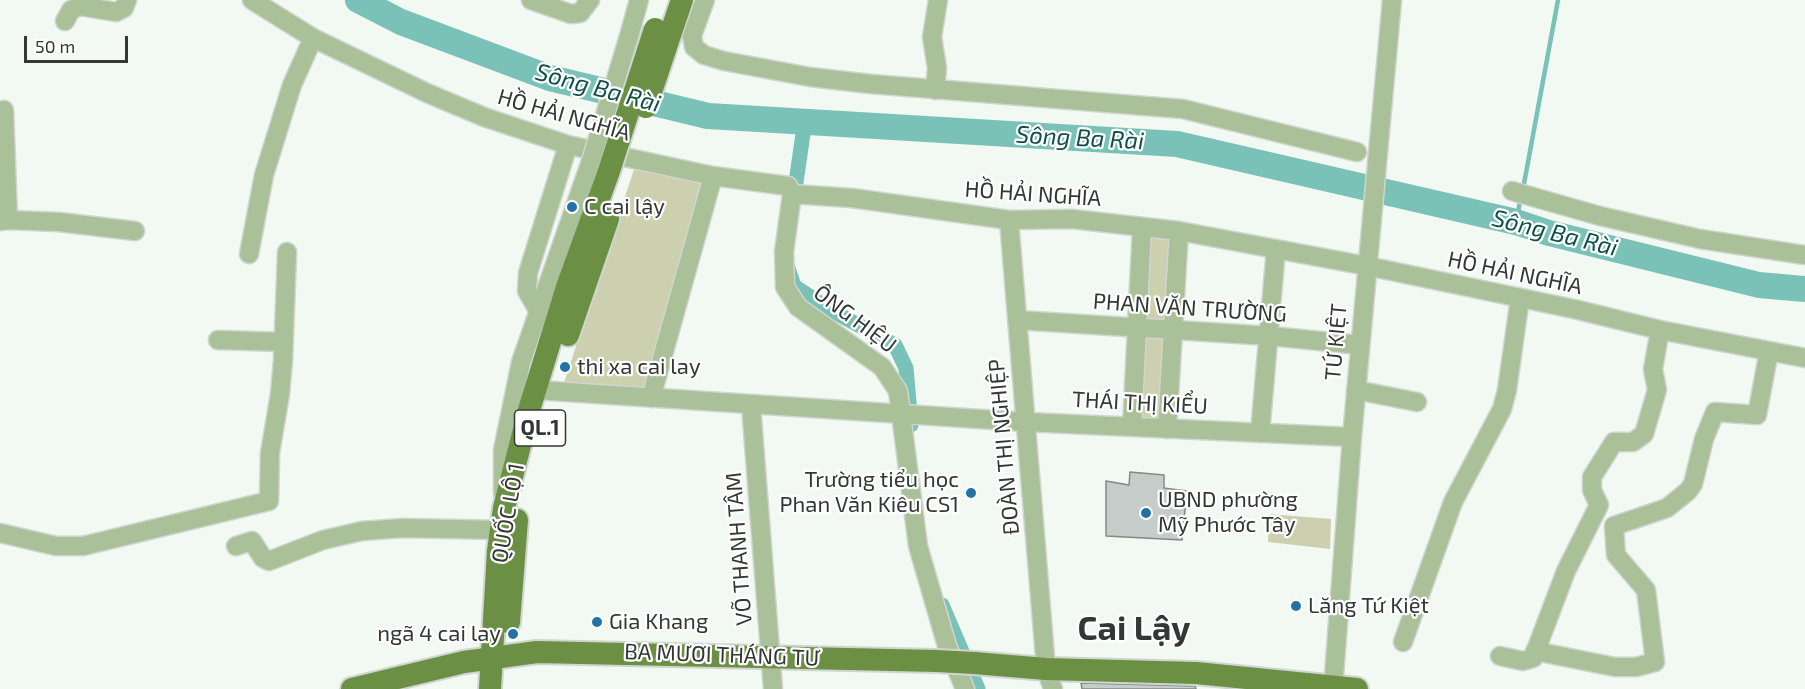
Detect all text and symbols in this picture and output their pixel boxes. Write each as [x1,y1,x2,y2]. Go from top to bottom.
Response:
scale bar [27,24,130,62]
text: 50 m [35,35,75,57]
water label: Sông Ba Rài [532,57,664,119]
street label: HỒ HẢI NGHĨA [495,83,633,147]
water label: Sông Ba Rài [1015,120,1145,156]
street label: HỒ HẢI NGHĨA [964,176,1102,212]
place label: C cai lậy [584,194,665,220]
marker: C cai lậy [565,200,579,214]
water label: Sông Ba Rài [1489,204,1621,262]
street label: HỒ HẢI NGHĨA [1445,246,1585,300]
street label: ÔNG HIỆU [809,279,901,359]
street label: PHAN VĂN TRƯỜNG [1092,288,1288,328]
street label: TỨ KIỆT [1320,303,1352,381]
place label: thi xa cai lay [577,354,701,380]
street label: ĐOÀN THỊ NGHIỆP [983,358,1025,536]
marker: thi xa cai lay [558,360,572,374]
street label: THÁI THỊ KIỂU [1072,386,1208,420]
road number: QL.1 [514,410,566,446]
street label: QUỐC LỘ 1 [486,461,530,565]
place label: Trường tiểu học Phan Văn Kiêu CS1 [780,467,959,518]
street label: VÕ THANH TÂM [720,471,758,627]
marker: Trường tiểu học Phan Văn Kiêu CS1 [964,486,978,500]
place label: UBND phường Mỹ Phước Tây [1158,487,1298,538]
marker: UBND phường Mỹ Phước Tây [1139,506,1153,520]
place label: Lăng Tứ Kiệt [1308,593,1429,619]
marker: Lăng Tứ Kiệt [1289,599,1303,613]
place label: Gia Khang [609,609,708,635]
district label: Cai Lậy [1078,609,1190,649]
marker: Gia Khang [590,615,604,629]
place label: ngã 4 cai lay [377,621,501,647]
marker: ngã 4 cai lay [506,627,520,641]
street label: BA MƯƠI THÁNG TƯ [624,638,820,672]

